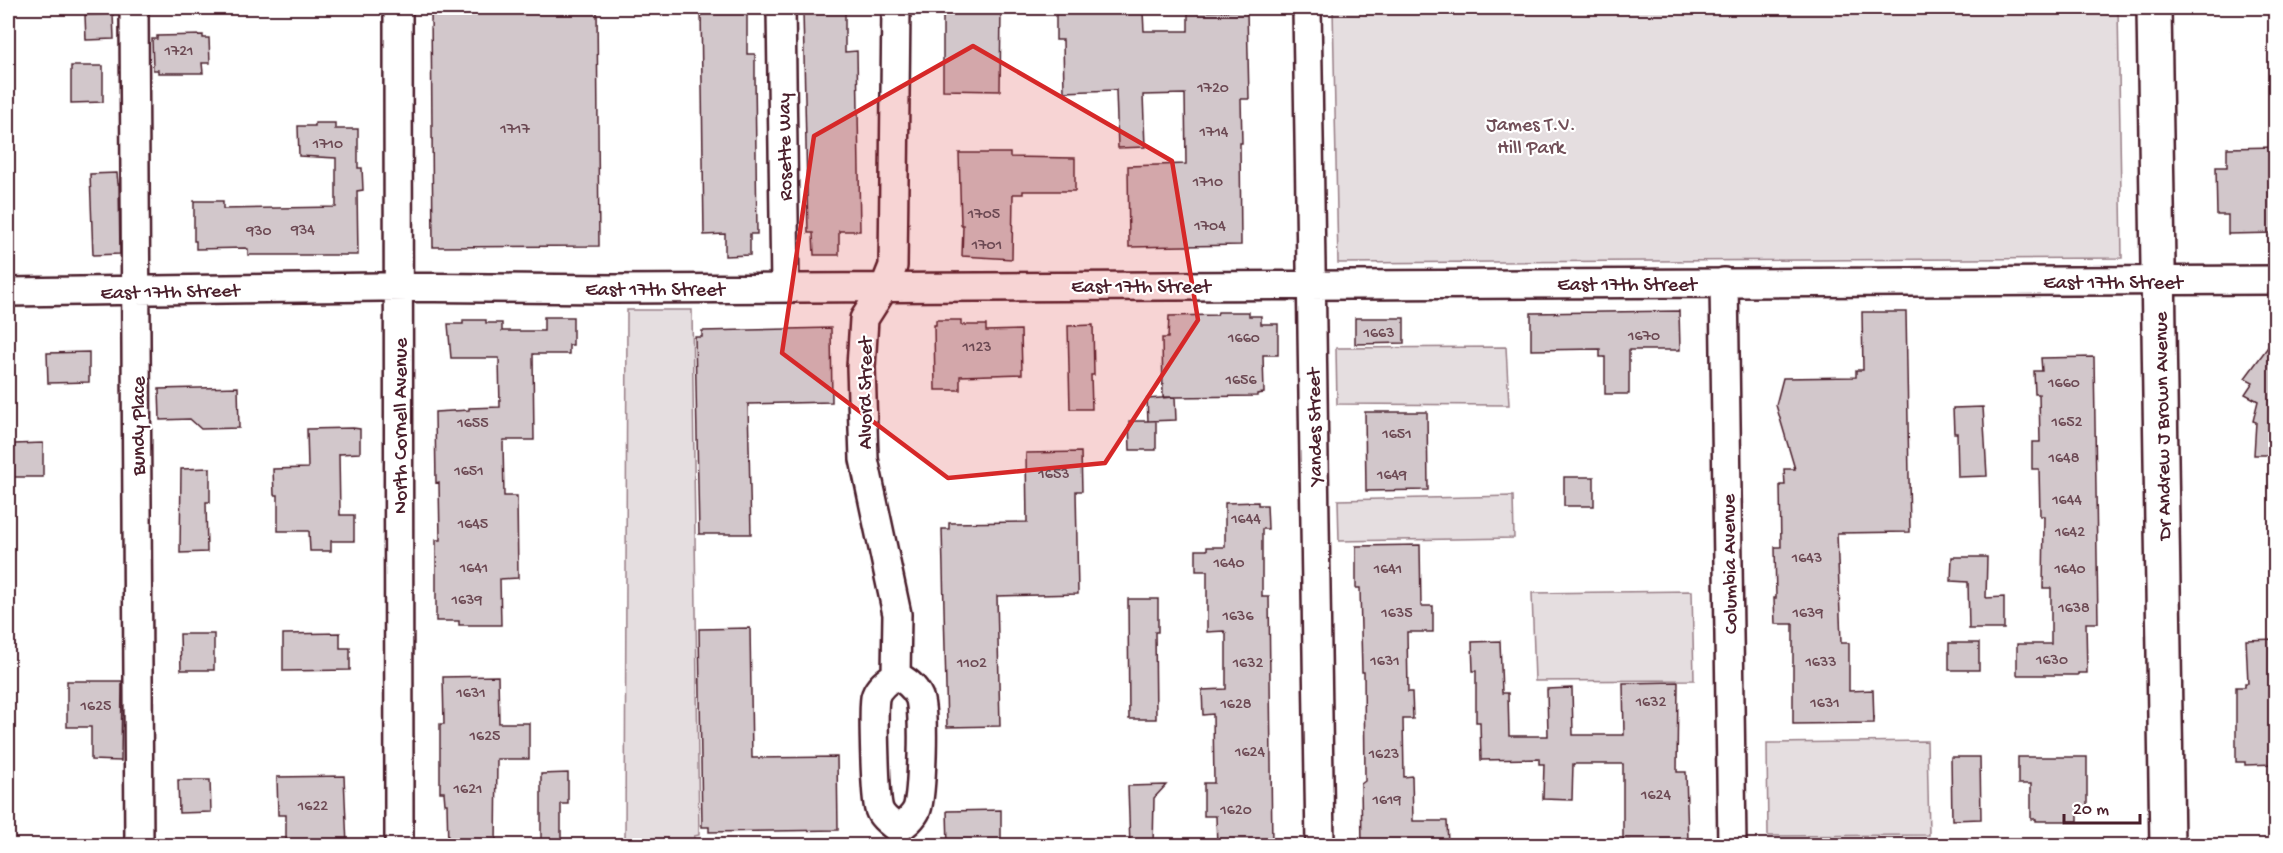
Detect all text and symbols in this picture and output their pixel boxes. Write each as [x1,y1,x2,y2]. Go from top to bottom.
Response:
house number: 1721 [163,43,194,62]
house number: 1720 [1196,80,1229,99]
street label: Rosette Way [774,93,799,201]
park label: James T.V. Hill Park [1486,115,1576,161]
house number: 1717 [499,121,530,140]
house number: 1714 [1199,124,1229,143]
house number: 1710 [312,136,343,155]
house number: 1710 [1192,174,1223,193]
house number: 1705 [967,206,1000,225]
house number: 1704 [1193,218,1226,237]
house number: 934 [290,222,315,241]
house number: 930 [245,223,272,242]
house number: 1701 [971,237,1002,256]
street label: East 17th Street [2043,273,2184,296]
street label: East 17th Street [1557,275,1698,298]
street label: East 17th Street [1071,277,1212,300]
street label: East 17th Street [585,280,726,303]
street label: East 17th Street [100,281,242,306]
street label: Dr Andrew J Brown Avenue [2151,311,2178,542]
house number: 1663 [1363,325,1394,344]
house number: 1670 [1627,328,1660,347]
house number: 1660 [1227,330,1260,349]
street label: Alvord Street [856,335,879,449]
street label: North Cornell Avenue [391,337,414,514]
house number: 1123 [961,339,992,358]
street label: Yandes Street [1304,366,1329,488]
house number: 1656 [1224,372,1257,391]
house number: 1660 [2047,375,2080,394]
street label: Bundy Place [129,376,152,477]
house number: 1652 [2051,414,2083,433]
house number: 1655 [456,415,489,434]
house number: 1651 [1381,426,1412,445]
house number: 1648 [2048,450,2080,469]
house number: 1651 [453,463,484,482]
house number: 1653 [1037,466,1070,485]
house number: 1649 [1376,467,1407,486]
house number: 1644 [2051,492,2082,511]
street label: Columbia Avenue [1719,493,1744,634]
house number: 1644 [1230,511,1261,530]
house number: 1645 [457,516,488,535]
house number: 1642 [2054,524,2085,543]
house number: 1643 [1791,550,1822,569]
house number: 1640 [1212,555,1245,574]
house number: 1641 [459,560,488,579]
house number: 1641 [1373,561,1402,580]
house number: 1640 [2053,561,2086,580]
house number: 1639 [451,592,482,611]
house number: 1638 [2057,600,2090,619]
house number: 1635 [1380,605,1413,624]
house number: 1639 [1792,605,1823,624]
house number: 1636 [1222,608,1254,627]
house number: 1630 [2035,652,2068,671]
house number: 1631 [1369,653,1400,672]
house number: 1633 [1804,654,1837,673]
house number: 1102 [956,655,987,674]
house number: 1632 [1232,655,1264,674]
house number: 1631 [455,685,486,704]
house number: 1632 [1635,694,1667,713]
house number: 1631 [1809,695,1840,714]
house number: 1628 [1219,696,1252,715]
house number: 1625 [80,698,111,717]
house number: 1625 [469,728,500,747]
house number: 1624 [1234,744,1265,763]
house number: 1623 [1368,746,1399,765]
house number: 1621 [453,781,482,800]
house number: 1624 [1640,787,1671,806]
scale bar [2064,787,2140,825]
house number: 1619 [1371,792,1402,811]
house number: 1622 [297,798,328,817]
text: 20 m [2073,800,2109,821]
house number: 1620 [1219,802,1252,821]

